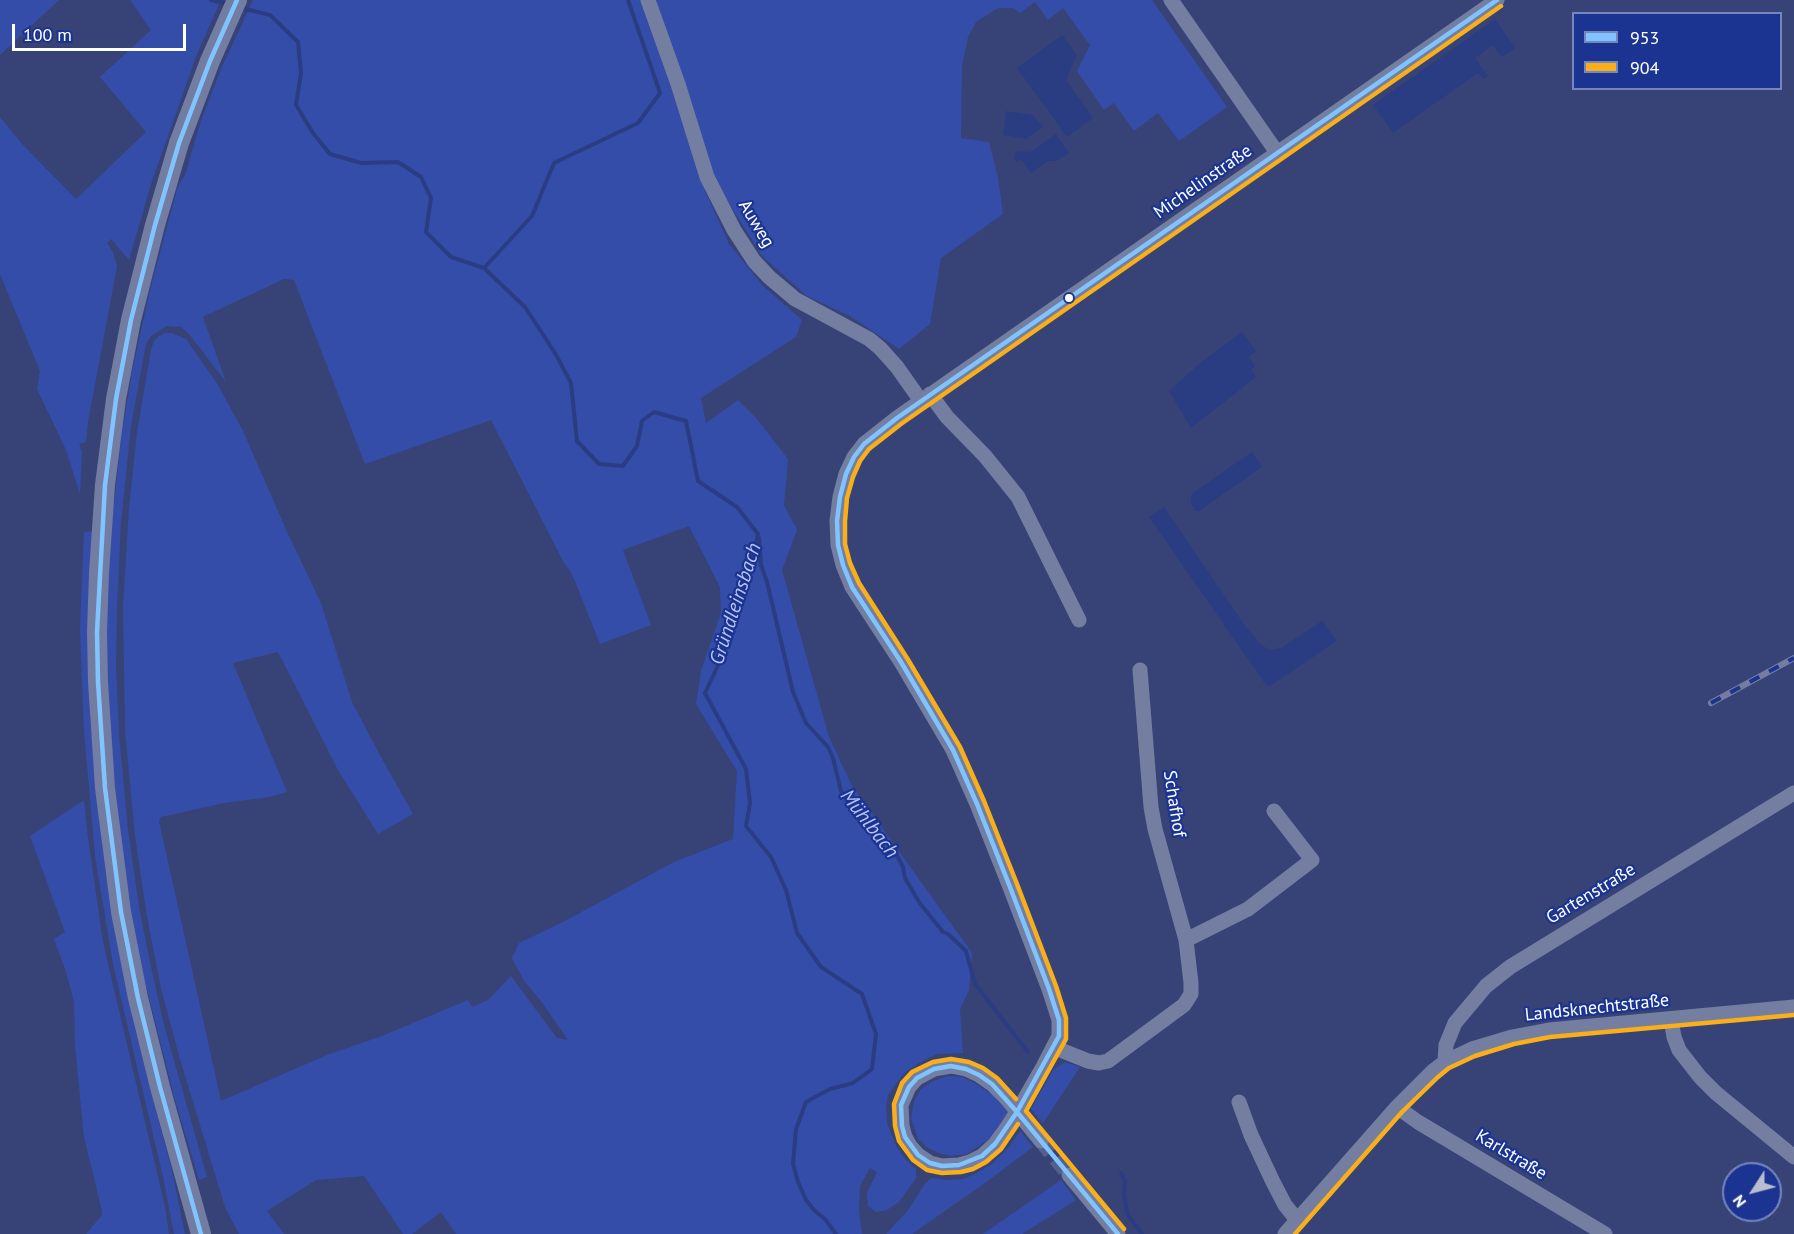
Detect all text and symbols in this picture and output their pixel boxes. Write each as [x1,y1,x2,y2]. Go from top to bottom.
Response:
scale bar [15,12,189,50]
legend [1572,12,1782,90]
text: 100 m [23,23,72,46]
text: 953 [1630,26,1659,49]
text: 904 [1630,56,1659,79]
street label: Michelinstraße [1150,140,1256,224]
street label: Auweg [733,196,779,252]
unlabelled marker [1063,292,1075,304]
water label: Gründleinsbach [705,540,767,668]
street label: Schafhof [1158,769,1190,839]
water label: Mühlbach [835,785,903,863]
street label: Gartenstraße [1543,859,1639,929]
street label: Landsknechtstraße [1524,990,1670,1026]
street label: Karlstraße [1471,1125,1551,1185]
north arrow [1722,1162,1782,1222]
text: N [1728,1191,1750,1212]

